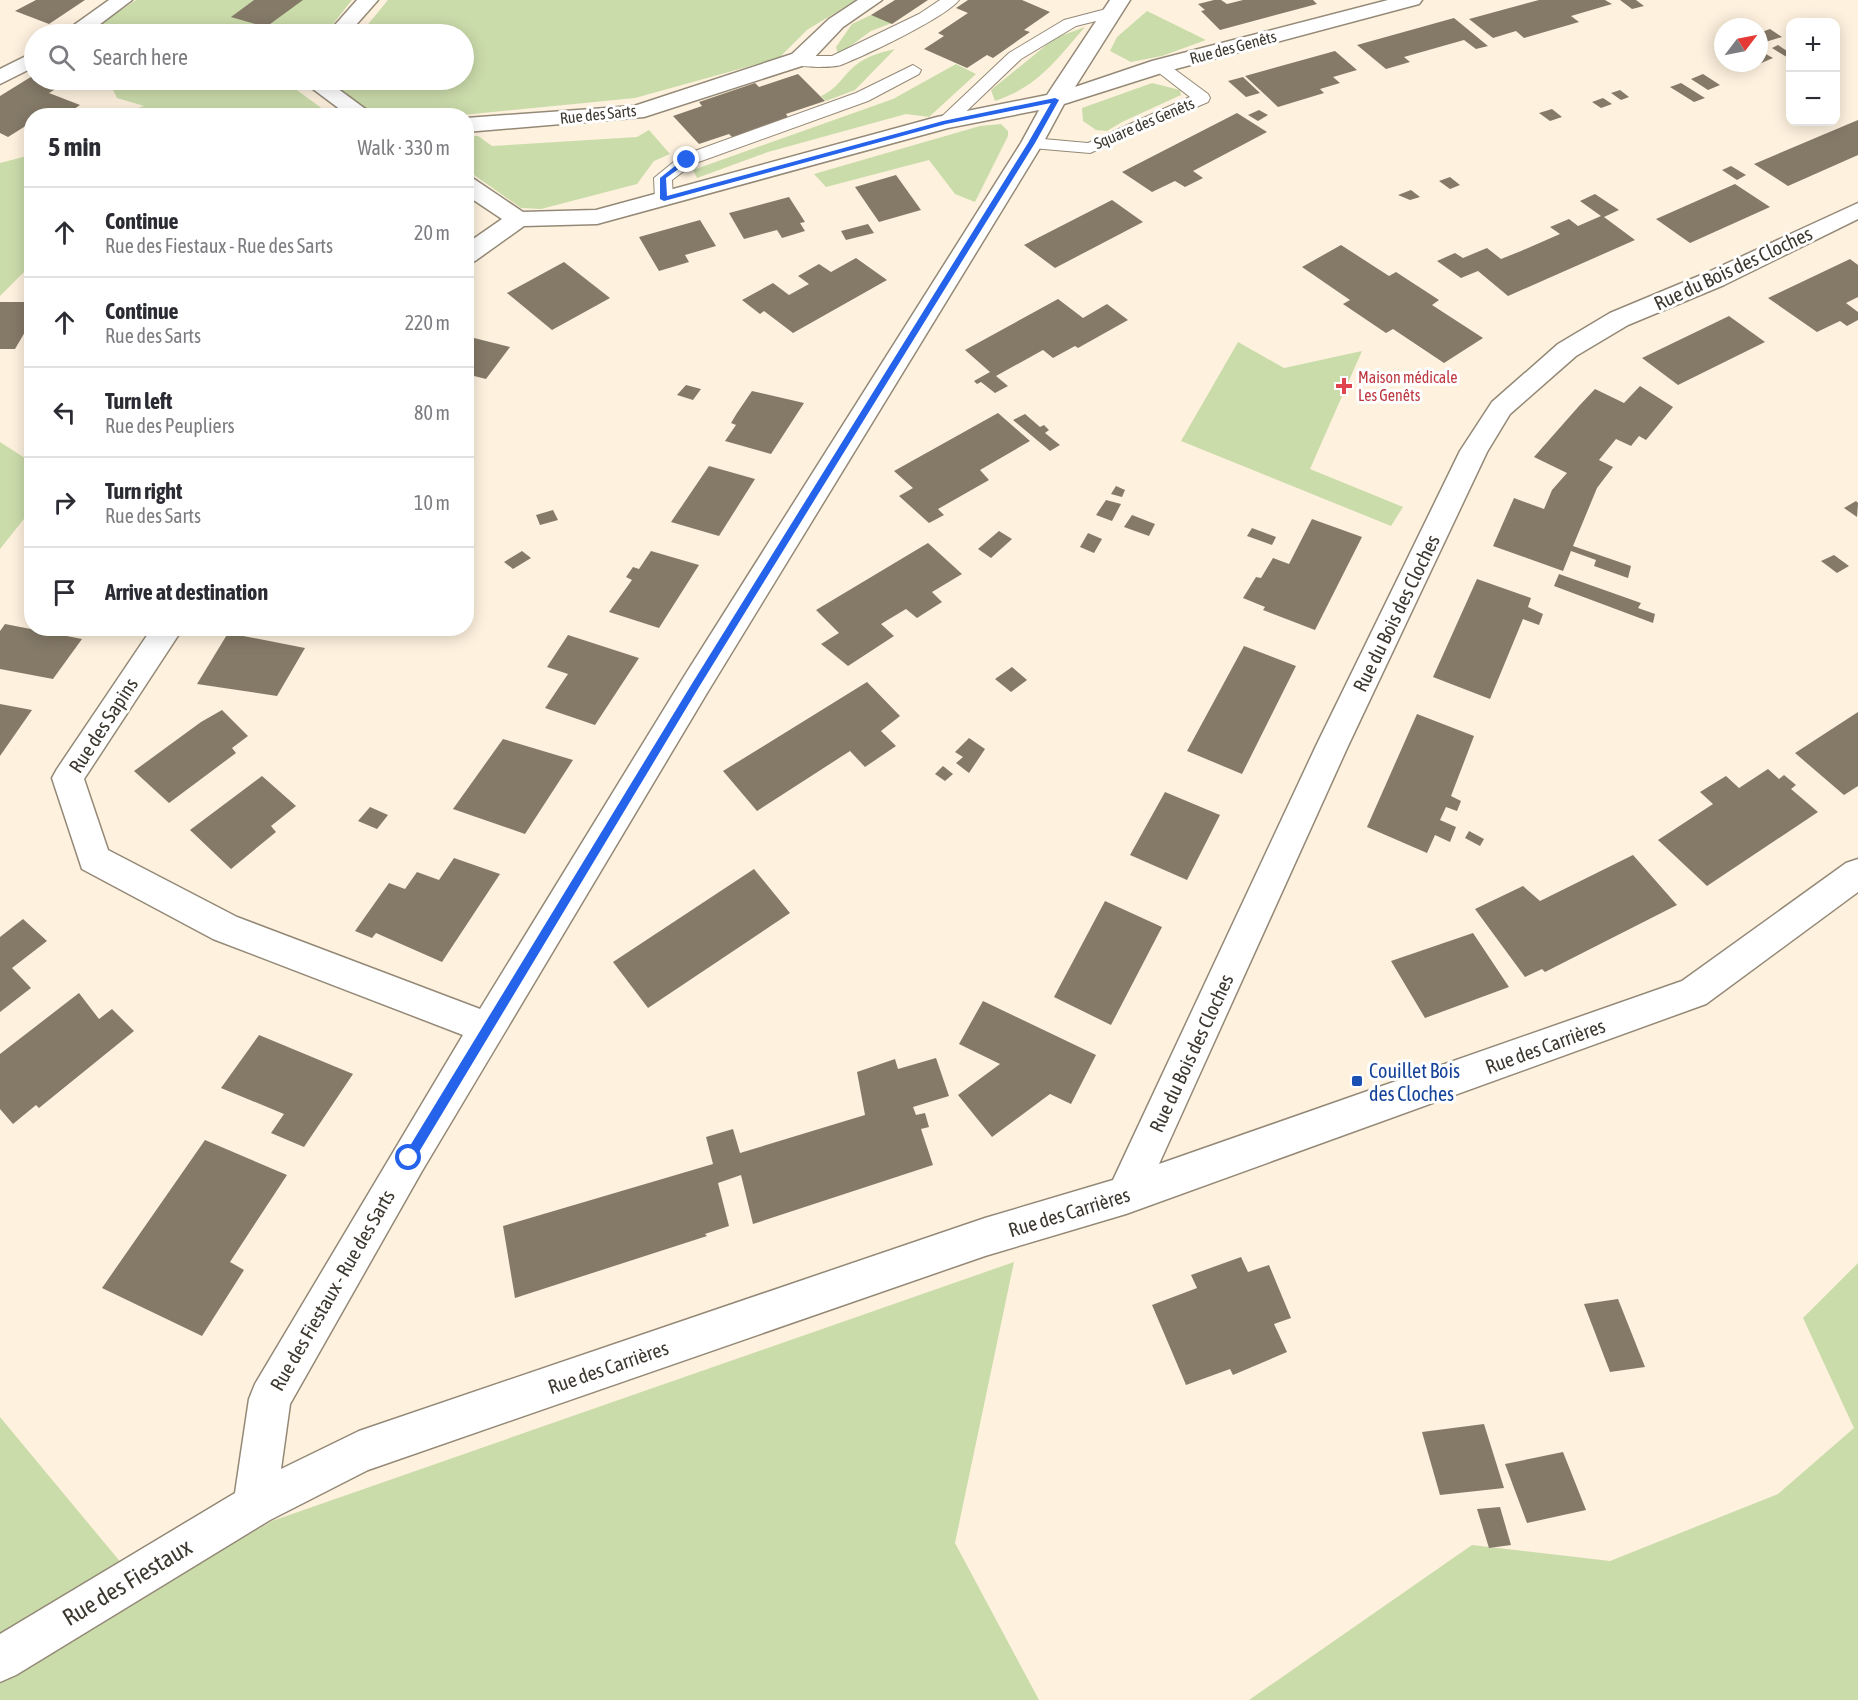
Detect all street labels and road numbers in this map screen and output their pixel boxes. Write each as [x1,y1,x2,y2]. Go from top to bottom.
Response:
street label: Rue des Genêts [1188,27,1279,67]
street label: Square des Genêts [1091,94,1198,153]
street label: Rue des Sarts [559,101,637,127]
street label: Rue du Bois des Cloches [1650,221,1816,315]
street label: Rue du Bois des Cloches [1348,531,1444,695]
street label: Rue des Sapins [64,673,142,777]
street label: Rue du Bois des Cloches [1144,970,1238,1136]
street label: Rue des Carrières [1482,1014,1608,1078]
street label: Rue des Carrières [1006,1183,1132,1241]
street label: Rue des Fiestaux - Rue des Sarts [265,1186,399,1394]
street label: Rue des Carrières [545,1336,671,1398]
street label: Rue des Fiestaux [58,1533,197,1631]

